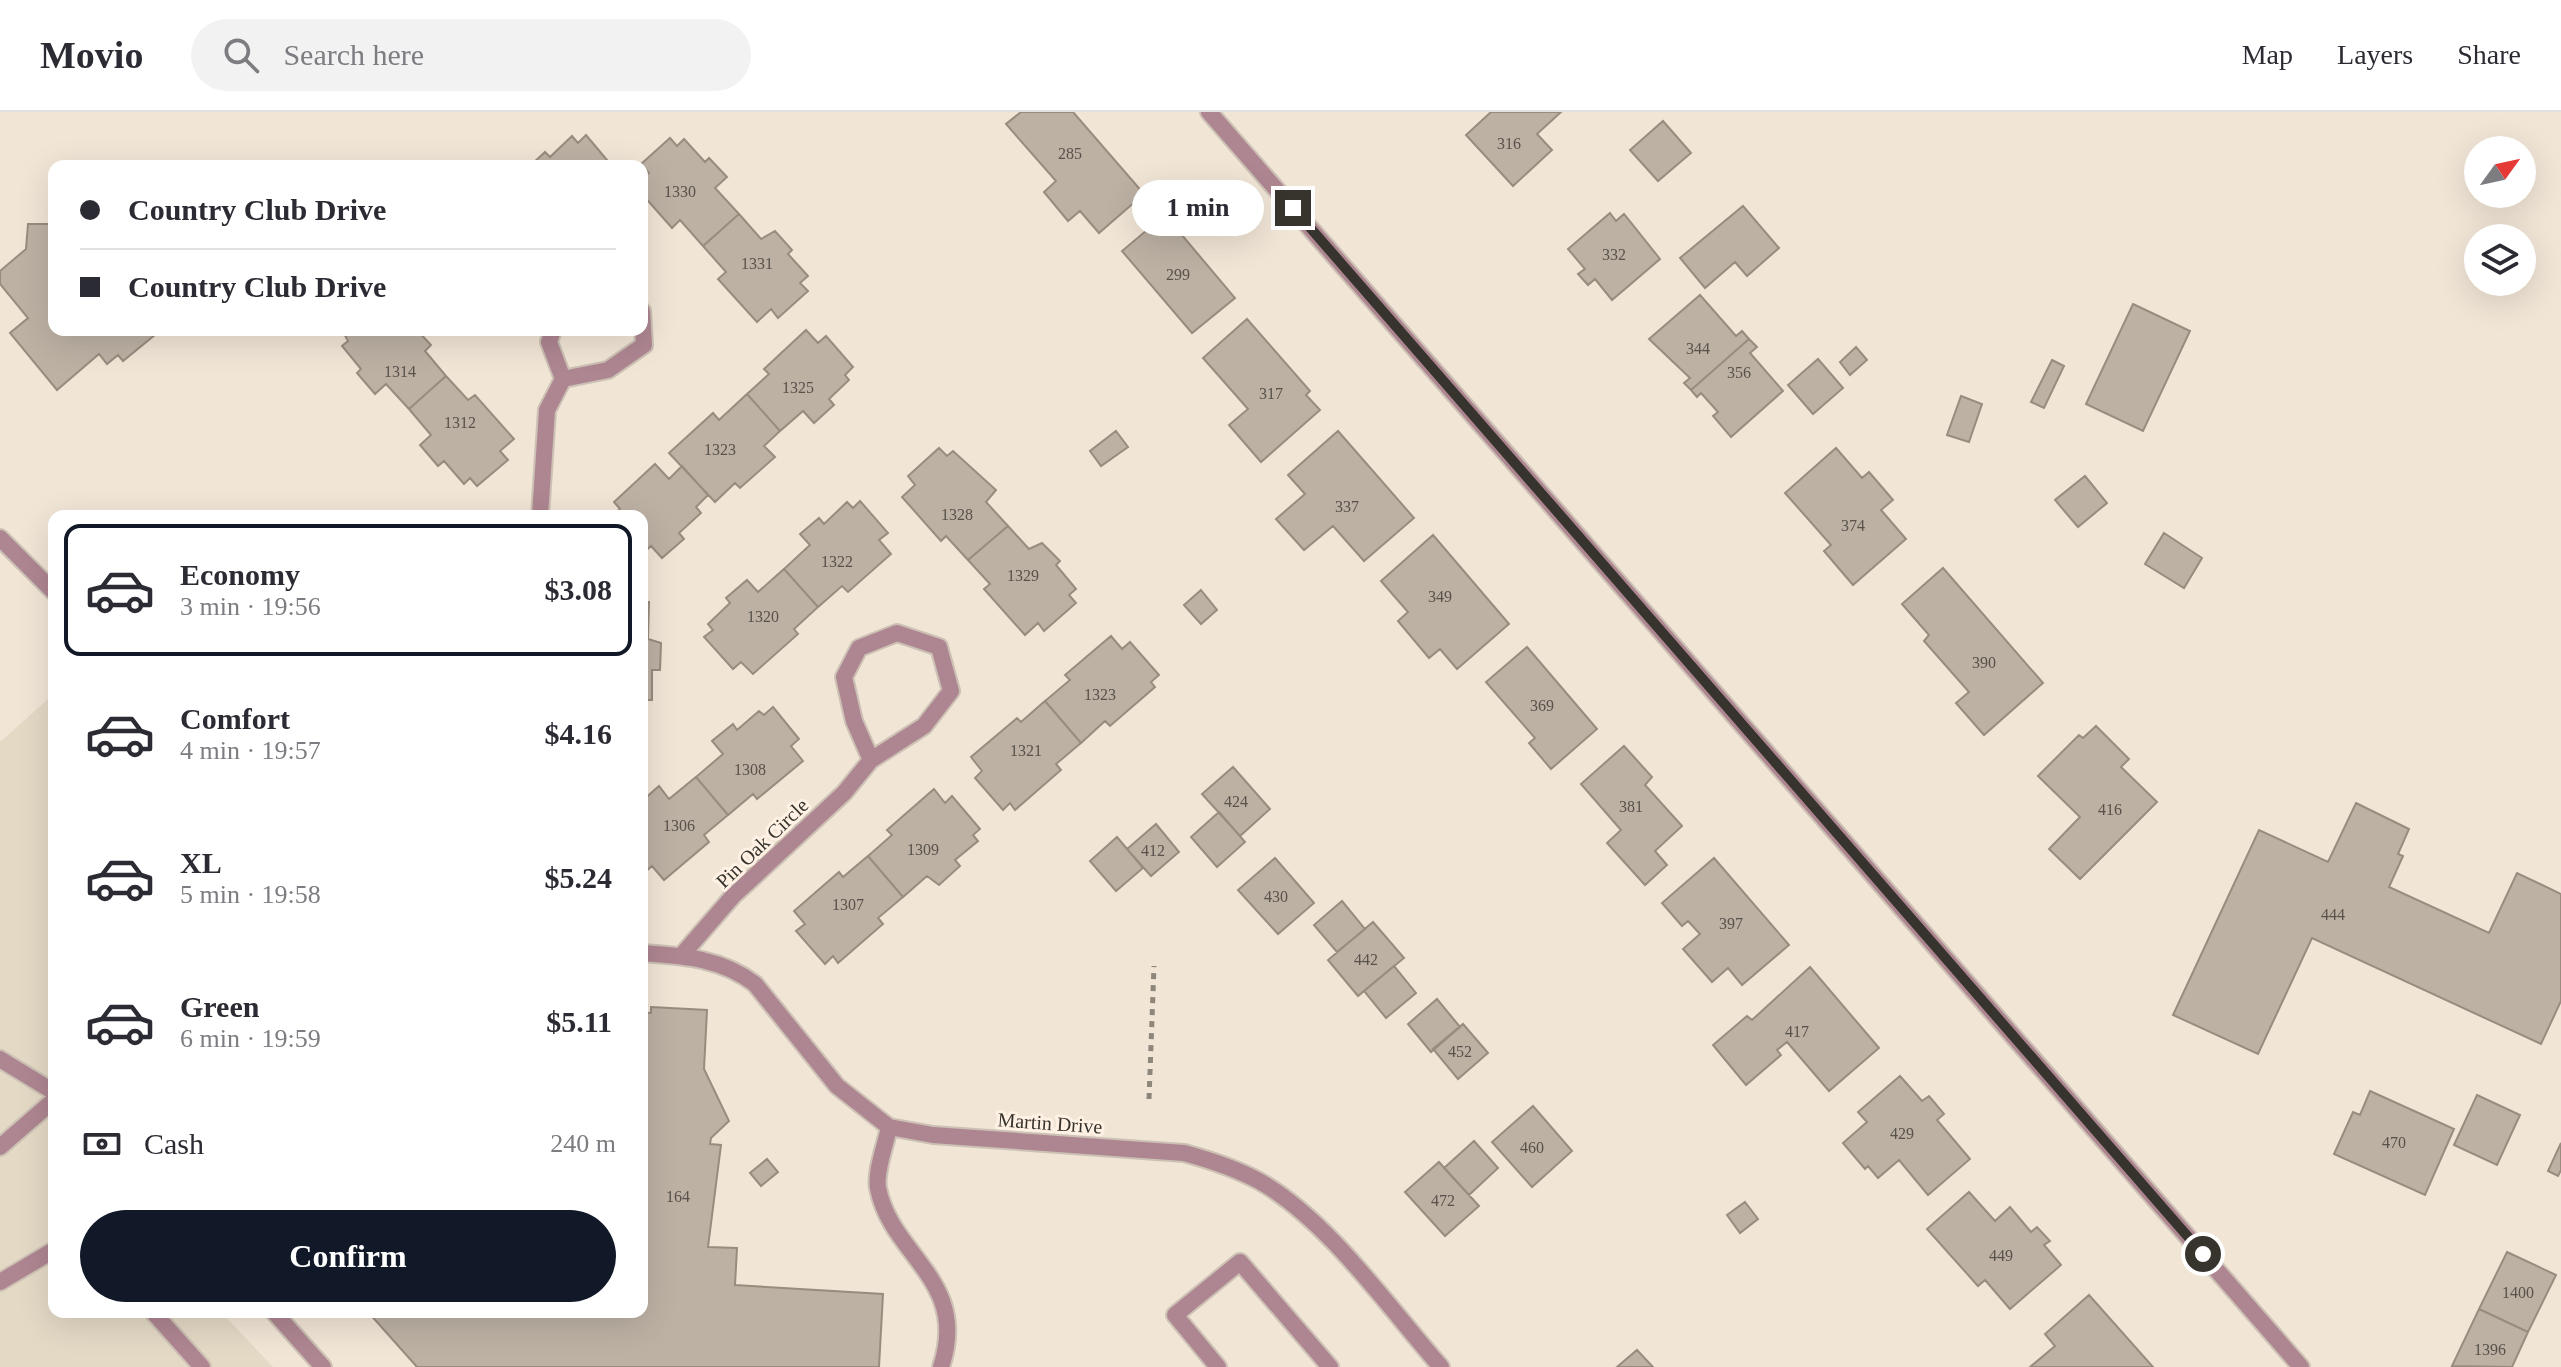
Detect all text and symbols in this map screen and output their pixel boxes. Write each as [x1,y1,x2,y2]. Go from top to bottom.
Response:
search box [191,19,751,91]
icon: search [219,33,263,77]
text: Movio [40,34,143,76]
text: Search here [283,38,424,71]
text: Map [2242,39,2293,70]
text: Layers [2337,39,2413,70]
text: Share [2457,39,2521,70]
house number: 316 [1497,135,1521,152]
north arrow [2464,136,2536,208]
map controls [2464,136,2536,296]
house number: 285 [1058,145,1082,162]
callout: 1 min [1133,180,1265,236]
house number: 1330 [664,183,696,200]
route end [1275,190,1311,226]
text: Country Club Drive [128,193,386,226]
text: 1 min [1167,193,1229,222]
button: layers [2464,224,2536,296]
house number: 332 [1602,246,1626,263]
house number: 1331 [741,255,773,272]
house number: 299 [1166,266,1190,283]
text: Country Club Drive [128,270,386,303]
house number: 344 [1686,340,1710,357]
house number: 1314 [384,363,416,380]
house number: 356 [1727,364,1751,381]
house number: 1325 [782,379,814,396]
house number: 317 [1259,385,1283,402]
house number: 1312 [444,414,476,431]
house number: 1323 [704,441,736,458]
house number: 337 [1335,498,1359,515]
house number: 1328 [941,506,973,523]
house number: 374 [1841,517,1865,534]
house number: 1322 [821,553,853,570]
icon: car [84,554,156,626]
text: Economy [180,558,300,591]
house number: 1329 [1007,567,1039,584]
text: $3.08 [545,573,612,606]
house number: 349 [1428,588,1452,605]
text: 3 min · 19:56 [180,592,321,621]
house number: 1320 [747,608,779,625]
house number: 390 [1972,654,1996,671]
house number: 1323 [1084,686,1116,703]
house number: 369 [1530,697,1554,714]
icon: car [84,698,156,770]
text: Comfort [180,702,290,735]
text: $4.16 [545,717,612,750]
text: 4 min · 19:57 [180,736,321,765]
house number: 1321 [1010,742,1042,759]
house number: 1308 [734,761,766,778]
house number: 424 [1224,793,1248,810]
street label: Pin Oak Circle [712,794,812,892]
house number: 381 [1619,798,1643,815]
house number: 416 [2098,801,2122,818]
house number: 1306 [663,817,695,834]
house number: 1309 [907,841,939,858]
icon: car [84,842,156,914]
house number: 412 [1141,842,1165,859]
text: XL [180,846,222,879]
text: $5.24 [545,861,612,894]
text: 5 min · 19:58 [180,880,321,909]
house number: 430 [1264,888,1288,905]
house number: 1307 [832,896,864,913]
house number: 444 [2321,906,2345,923]
house number: 397 [1719,915,1743,932]
house number: 442 [1354,951,1378,968]
icon: car [84,986,156,1058]
text: Green [180,990,259,1023]
text: $5.11 [546,1005,612,1038]
house number: 417 [1785,1023,1809,1040]
text: 6 min · 19:59 [180,1024,321,1053]
house number: 452 [1448,1043,1472,1060]
street label: Martin Drive [997,1108,1103,1138]
icon: cash [80,1122,124,1166]
house number: 429 [1890,1125,1914,1142]
text: Cash [144,1127,204,1160]
text: 240 m [550,1129,616,1158]
house number: 470 [2382,1134,2406,1151]
house number: 460 [1520,1139,1544,1156]
house number: 164 [666,1188,690,1205]
house number: 472 [1431,1192,1455,1209]
button: Confirm [80,1210,616,1302]
route start [2185,1236,2221,1272]
house number: 449 [1989,1247,2013,1264]
house number: 1400 [2502,1284,2534,1301]
house number: 1396 [2474,1341,2506,1358]

